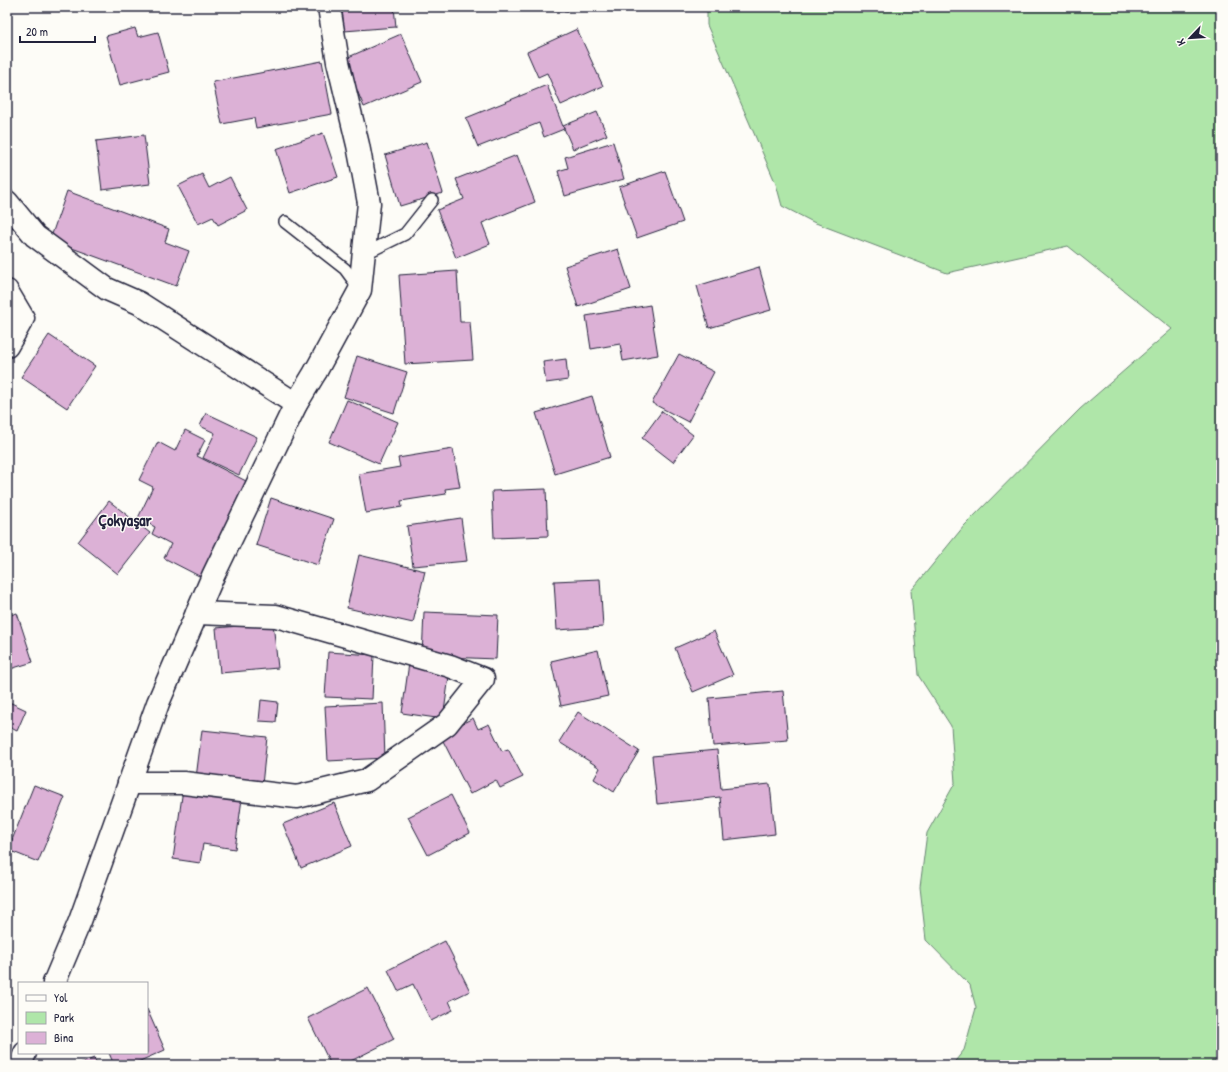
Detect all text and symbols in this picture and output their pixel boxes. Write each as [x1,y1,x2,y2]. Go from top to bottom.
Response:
scale bar [20,18,95,44]
north arrow [1170,18,1210,58]
text: 20 m [26,23,48,40]
text: K [1173,36,1188,48]
district label: Çokyaşar [98,509,153,532]
legend [18,982,148,1054]
text: Yol [54,989,68,1006]
text: Park [54,1009,74,1026]
text: Bina [54,1029,73,1046]

